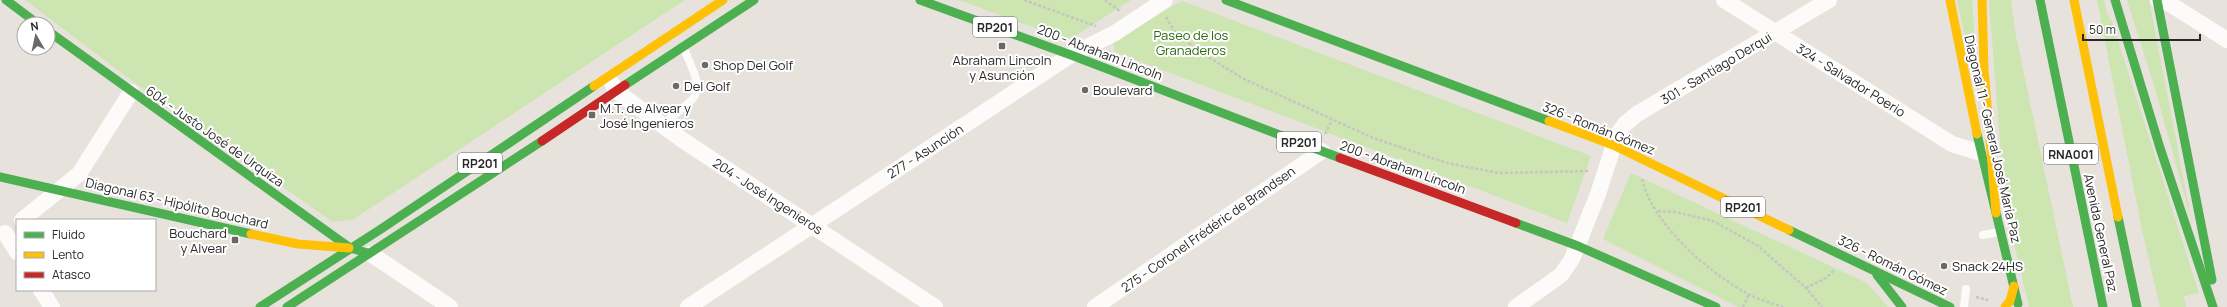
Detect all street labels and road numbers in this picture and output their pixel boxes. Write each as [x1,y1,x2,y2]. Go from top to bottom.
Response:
road number: RP201 [973,17,1017,37]
street label: 200 - Abraham Lincoln [1035,20,1165,84]
street label: 301 - Santiago Derqui [1657,28,1775,108]
street label: Diagonal 11 - General José María Paz [1960,33,2026,245]
street label: 324 - Salvador Poerio [1793,39,1909,121]
street label: 604 - Justo José de Urquiza [142,81,288,191]
street label: 326 - Román Gómez [1540,97,1658,159]
street label: 277 - Asunción [883,120,967,182]
road number: RP201 [1277,132,1321,152]
street label: 200 - Abraham Lincoln [1337,136,1469,198]
road number: RNA001 [2044,144,2098,164]
road number: RP201 [458,153,502,173]
street label: 204 - José Ingenieros [710,154,827,238]
street label: 275 - Coronel Frédéric de Brandsen [1117,162,1299,296]
street label: Avenida General Paz [2080,172,2122,294]
street label: Diagonal 63 - Hipólito Bouchard [84,173,270,233]
road number: RP201 [1721,197,1765,217]
street label: 326 - Román Gómez [1835,231,1951,299]

